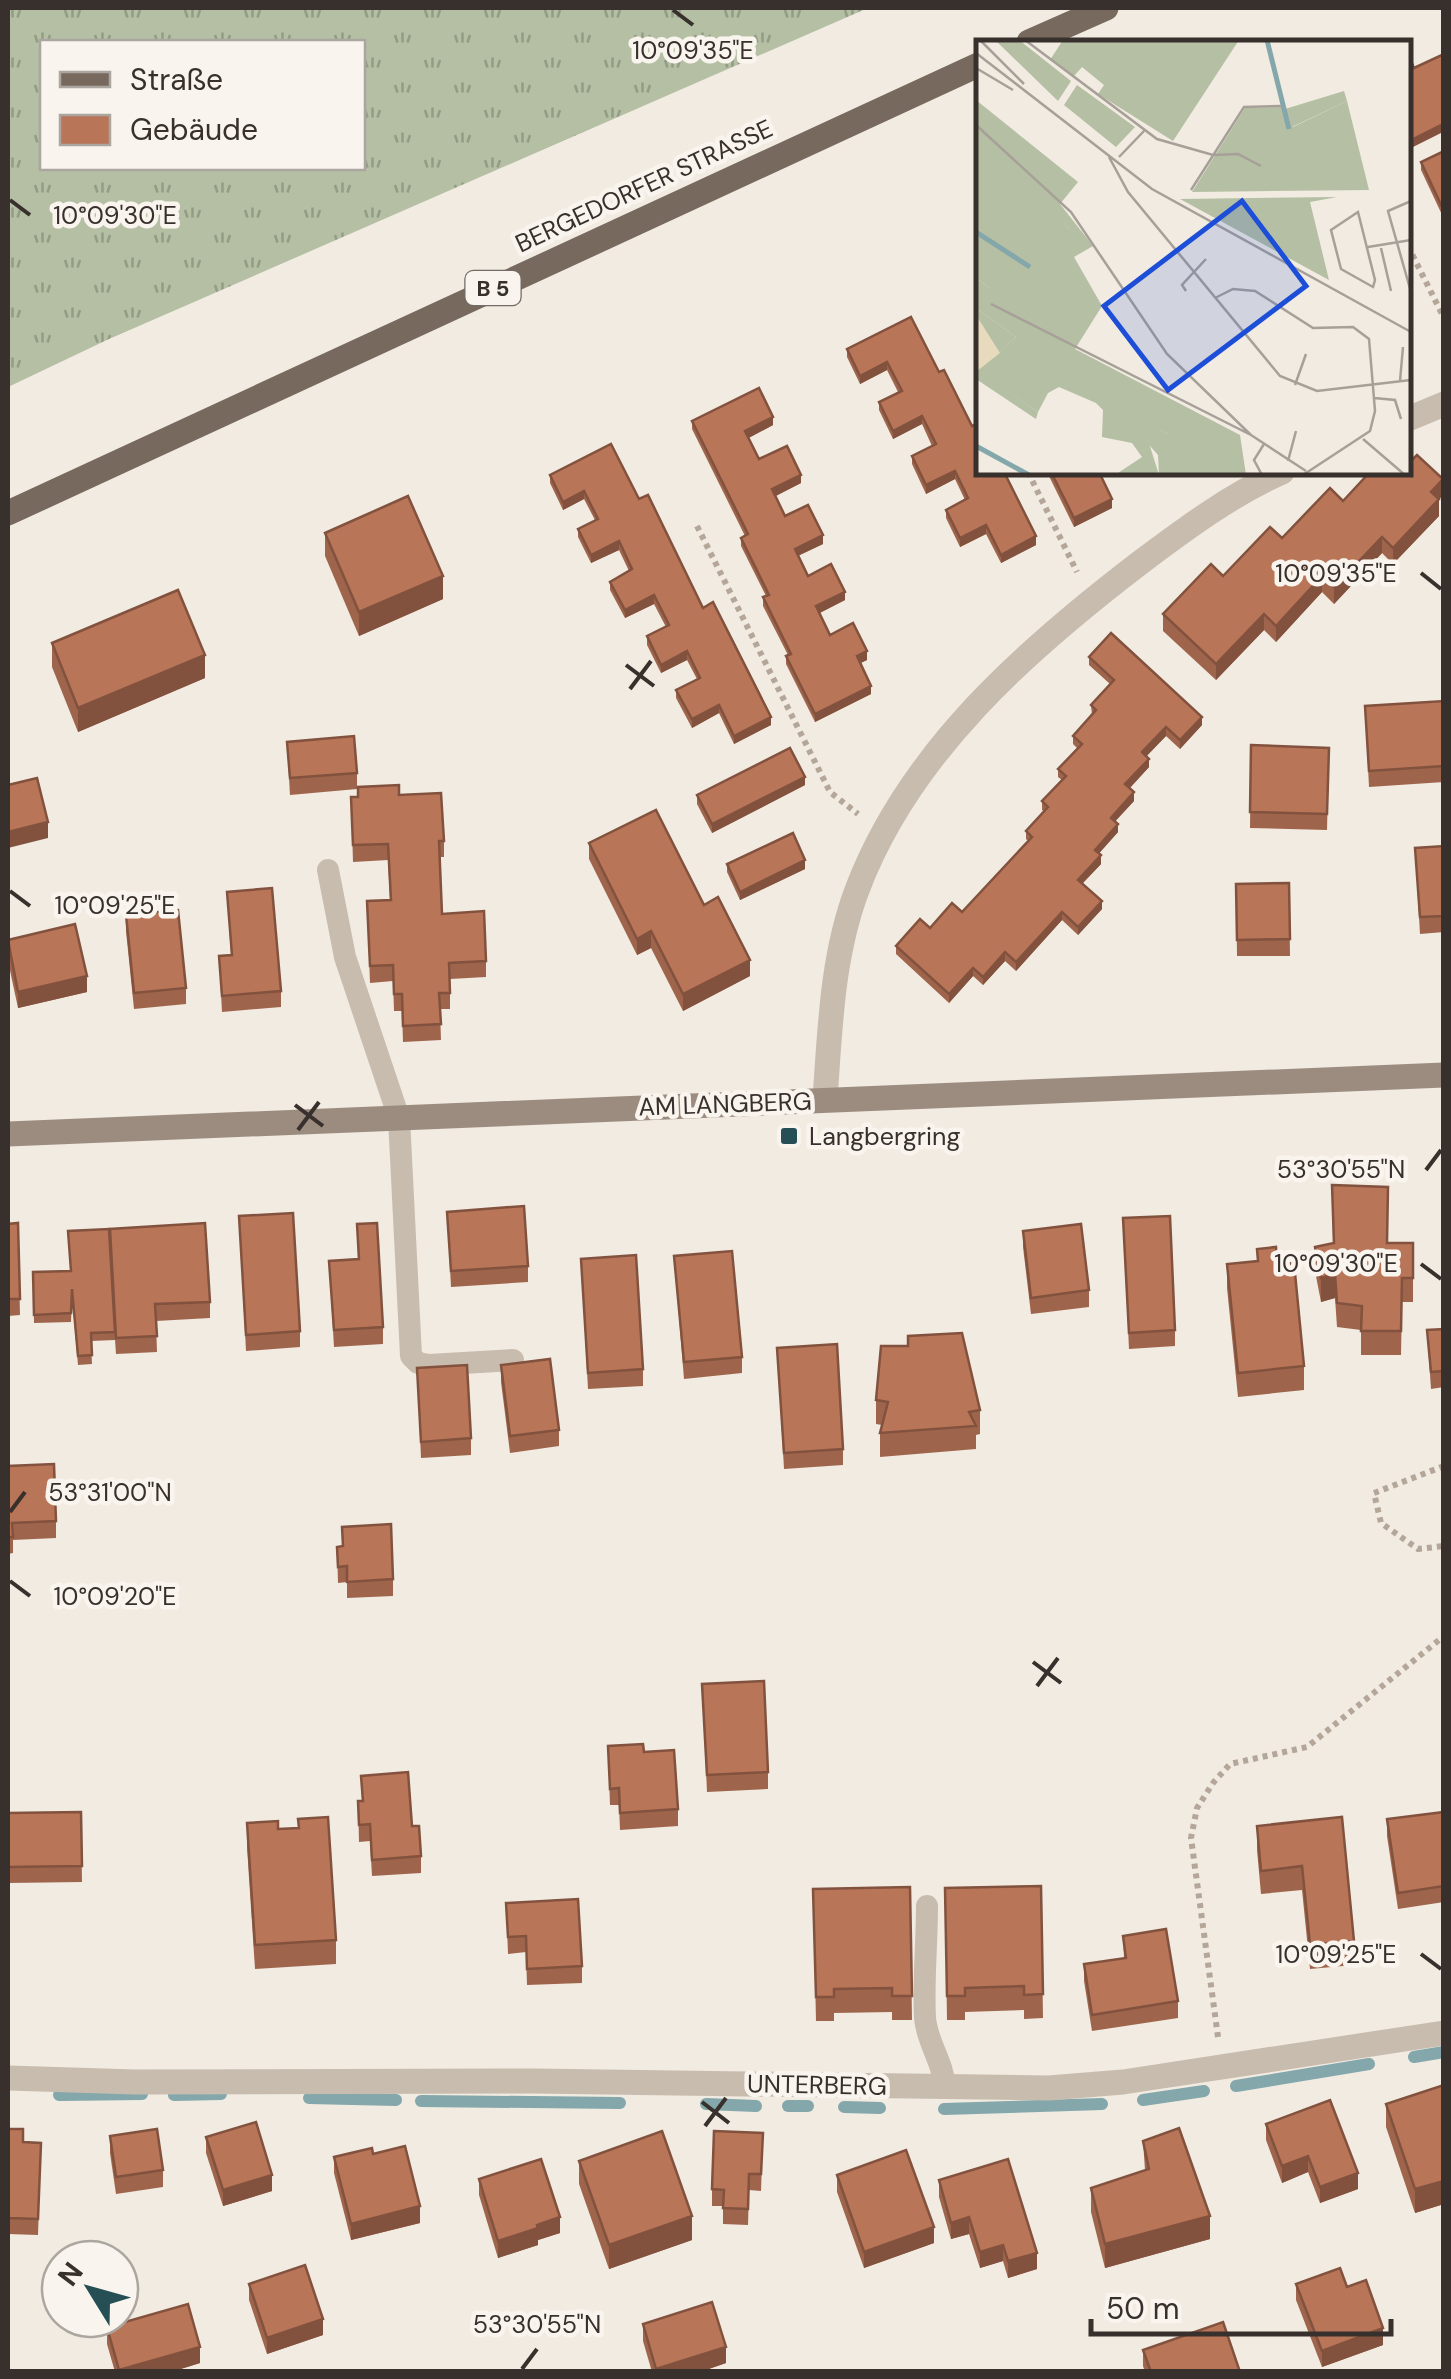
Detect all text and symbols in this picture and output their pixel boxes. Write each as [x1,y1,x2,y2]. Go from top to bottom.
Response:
text: 10°09'35"E [632,34,754,67]
legend [40,40,365,170]
inset map [976,40,1411,475]
text: Straße [130,60,223,99]
text: Gebäude [130,110,258,149]
street label: BERGEDORFER STRASSE [510,112,778,260]
text: 10°09'30"E [53,199,177,232]
road number: B 5 [466,271,520,305]
text: 10°09'35"E [1275,557,1397,590]
text: 10°09'25"E [55,889,175,922]
street label: AM LANGBERG [638,1084,812,1124]
place label: Langbergring [809,1120,960,1153]
marker: Langbergring [778,1125,800,1147]
text: 53°30'55"N [1277,1153,1405,1186]
text: 10°09'30"E [1274,1247,1398,1280]
text: 53°31'00"N [48,1476,172,1509]
text: 10°09'20"E [54,1580,176,1613]
text: 10°09'25"E [1276,1938,1396,1971]
street label: UNTERBERG [747,2067,887,2103]
north arrow [40,2239,140,2339]
text: N [50,2255,91,2294]
scale bar [1091,2274,1391,2336]
text: 50 m [1106,2289,1180,2328]
text: 53°30'55"N [473,2308,601,2341]

